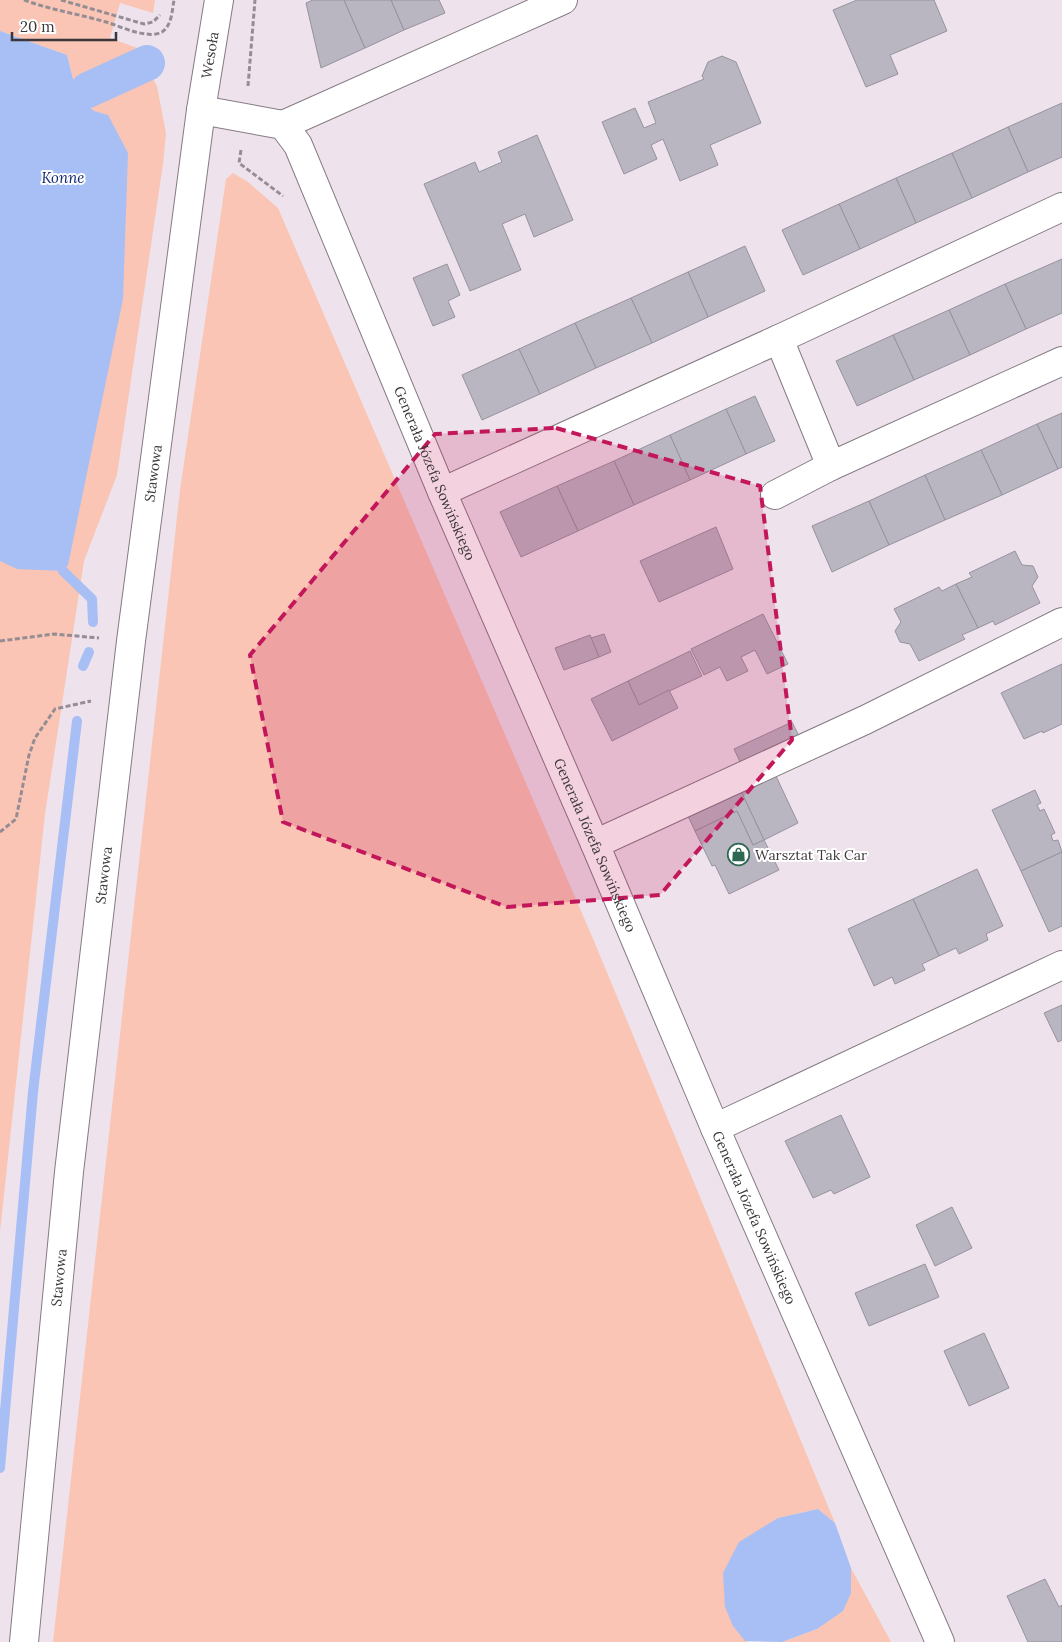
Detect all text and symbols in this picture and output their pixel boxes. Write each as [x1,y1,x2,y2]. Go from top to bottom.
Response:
scale bar [12,10,116,42]
text: 20 m [20,17,55,36]
street label: Wesoła [197,30,223,80]
water label: Konne [41,168,85,187]
street label: Generała Józefa Sowińskiego [390,383,480,563]
street label: Stawowa [140,443,166,503]
street label: Generała Józefa Sowińskiego [550,755,640,935]
shop icon: Warsztat Tak Car [727,843,751,867]
street label: Stawowa [91,845,116,905]
place label: Warsztat Tak Car [755,846,867,864]
street label: Generała Józefa Sowińskiego [708,1128,800,1307]
street label: Stawowa [47,1248,71,1307]

